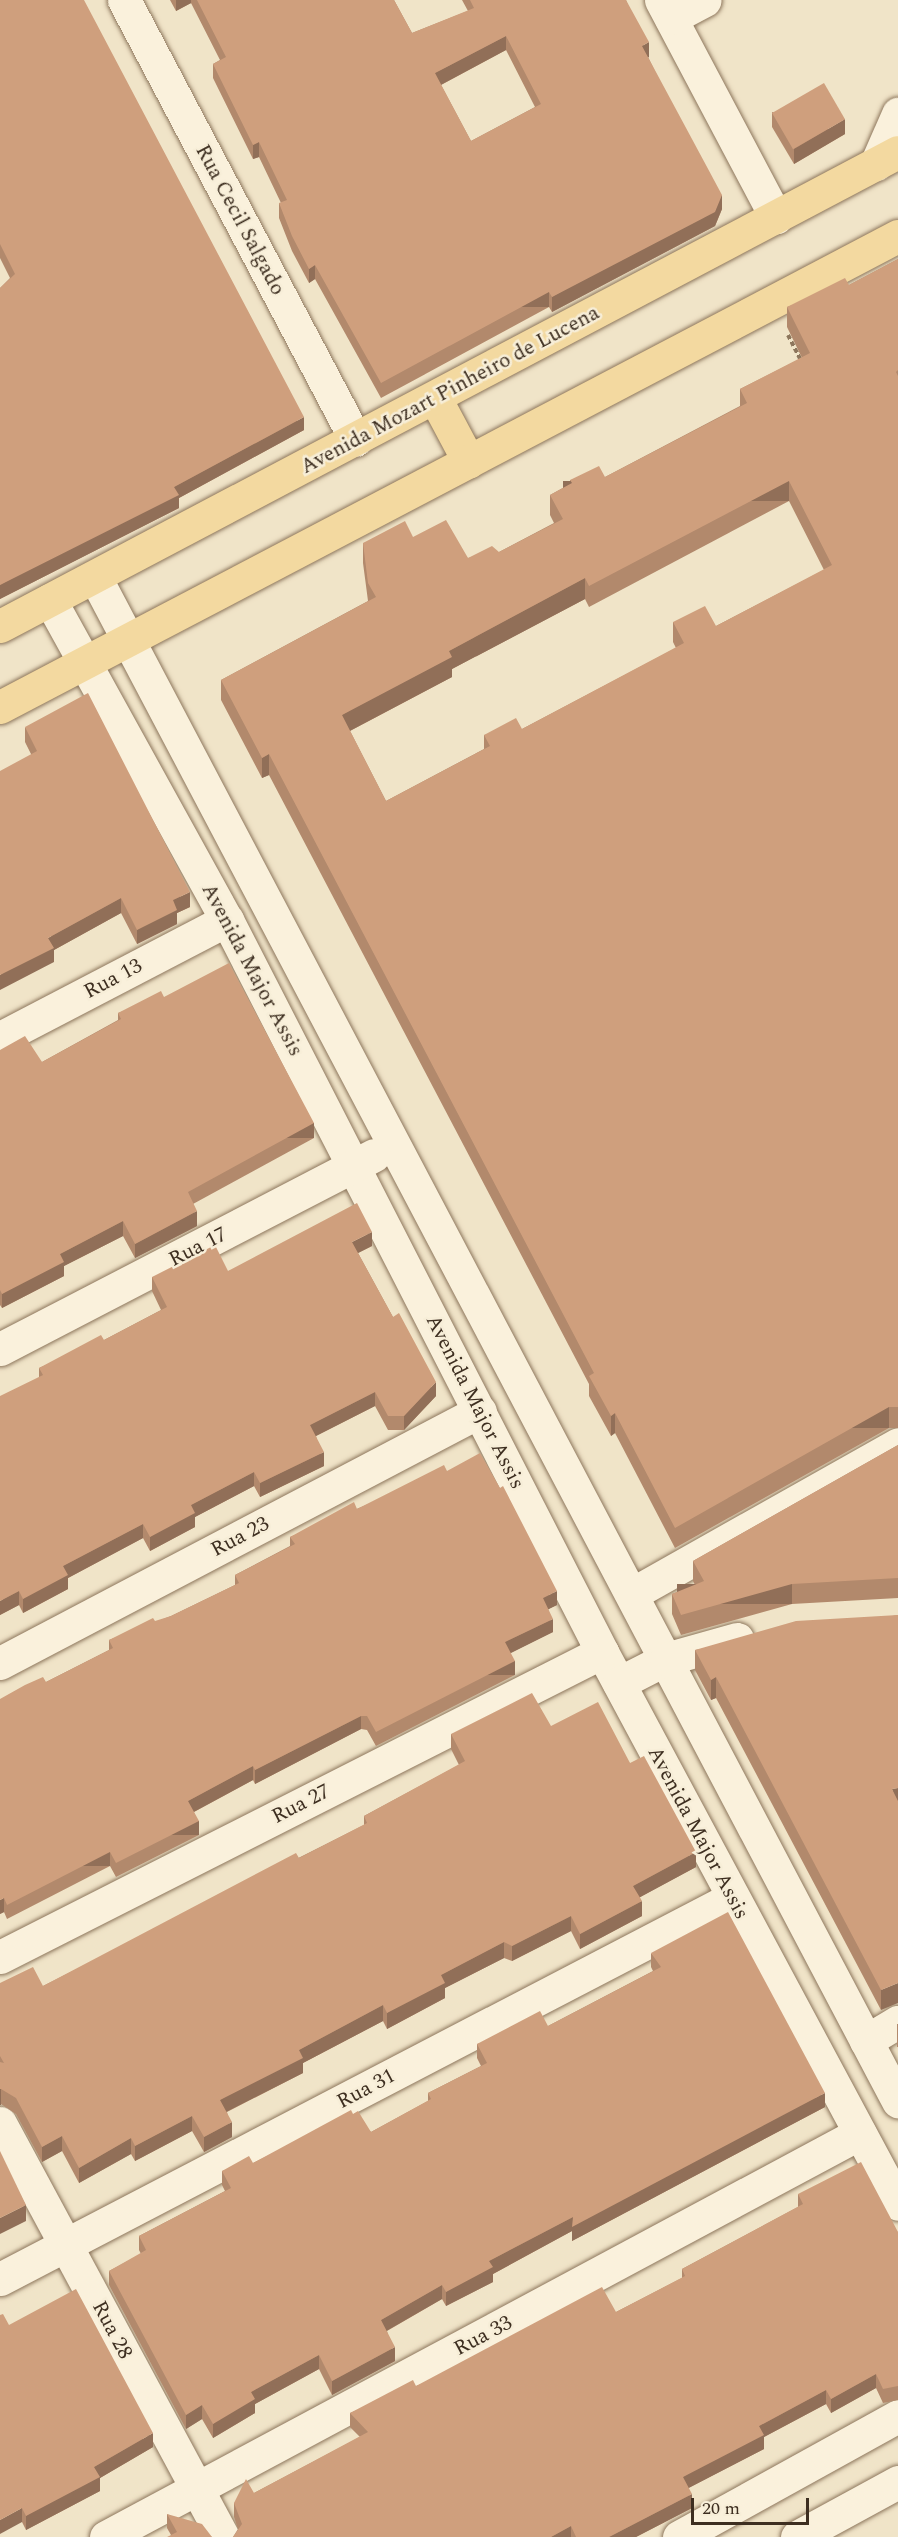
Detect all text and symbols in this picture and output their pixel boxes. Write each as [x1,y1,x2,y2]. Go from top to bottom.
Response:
street label: Rua Cecil Salgado [190,140,290,300]
street label: Avenida Mozart Pinheiro de Lucena [296,300,604,480]
street label: Avenida Major Assis [196,879,308,1061]
street label: Rua 13 [80,953,146,1005]
street label: Rua 17 [165,1222,231,1272]
street label: Avenida Major Assis [420,1311,530,1493]
street label: Rua 23 [207,1511,273,1563]
street label: Avenida Major Assis [642,1742,754,1924]
street label: Rua 27 [268,1779,334,1829]
street label: Rua 31 [333,2063,399,2115]
street label: Rua 28 [86,2297,138,2363]
street label: Rua 33 [450,2310,516,2362]
scale bar [694,2486,812,2524]
text: 20 m [702,2495,740,2522]

